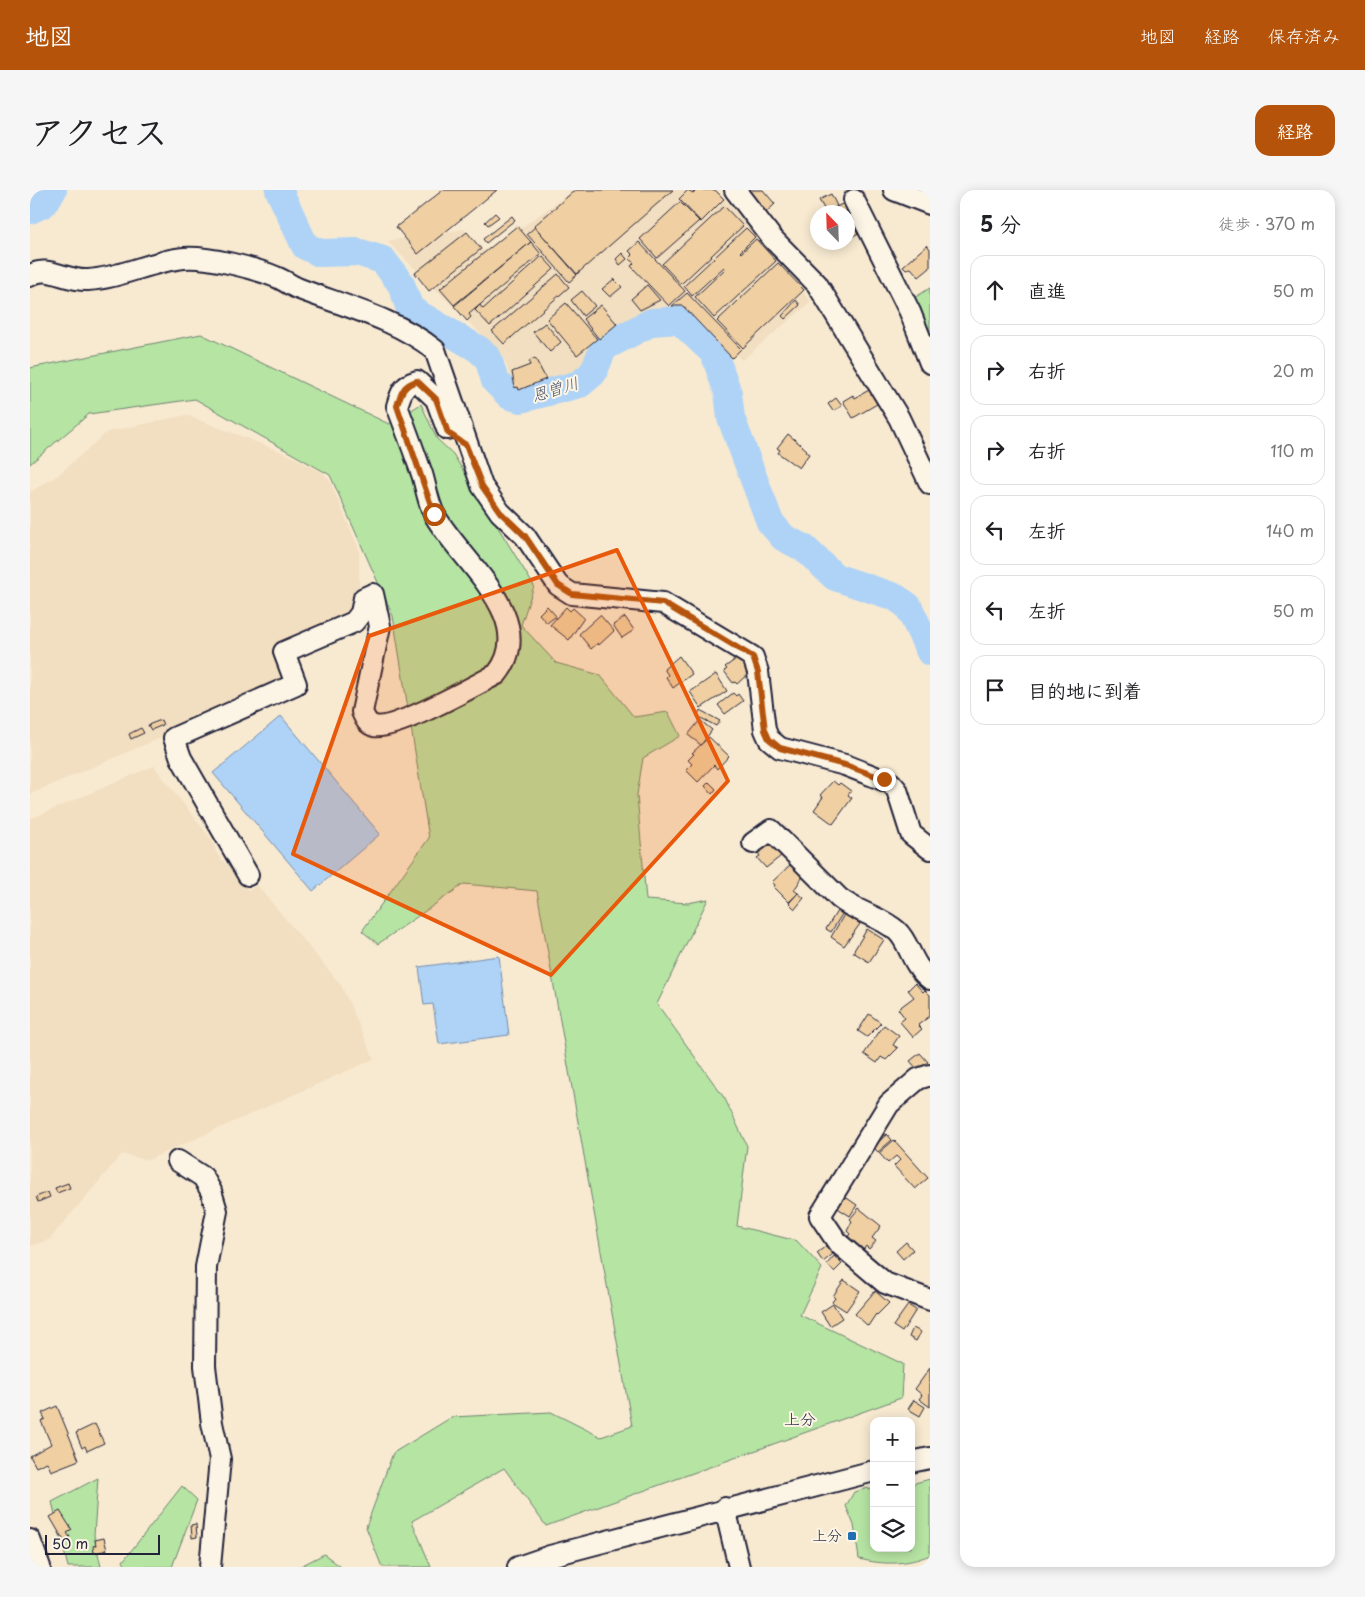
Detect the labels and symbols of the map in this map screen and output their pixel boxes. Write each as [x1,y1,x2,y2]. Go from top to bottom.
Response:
north arrow [810,205,855,250]
water label: 恩曽川 [528,370,581,407]
route start [423,503,446,526]
route end [873,768,896,791]
district label: 上分 [784,1406,816,1430]
place label: 上分 [812,1523,842,1546]
marker: 上分 [846,1530,858,1542]
scale bar [45,1532,160,1555]

